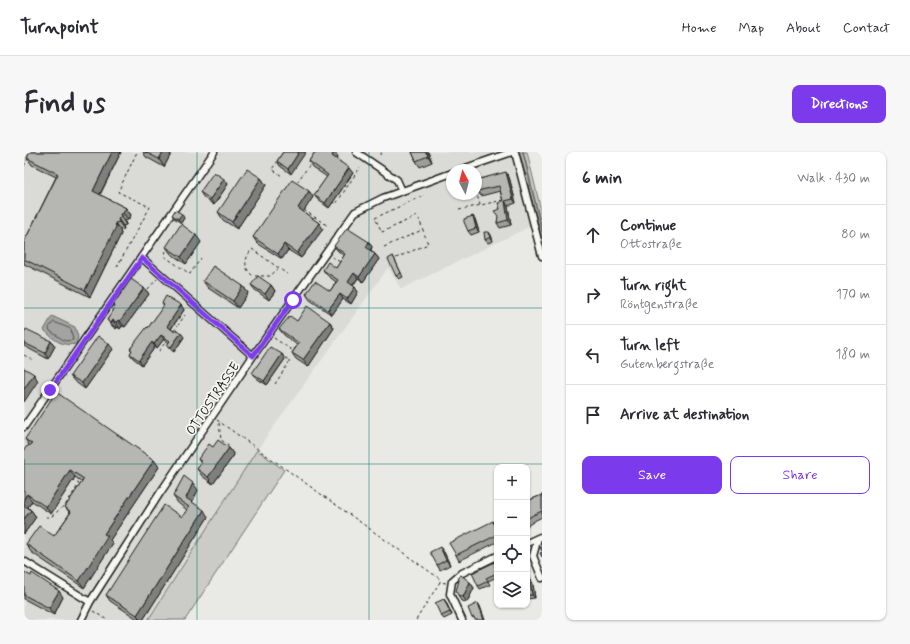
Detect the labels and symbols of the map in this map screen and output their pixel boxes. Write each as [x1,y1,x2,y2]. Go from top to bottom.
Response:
north arrow [446,164,482,200]
route start [284,291,302,309]
street label: OTTOSTRASSE [183,359,244,439]
route end [41,381,59,399]

